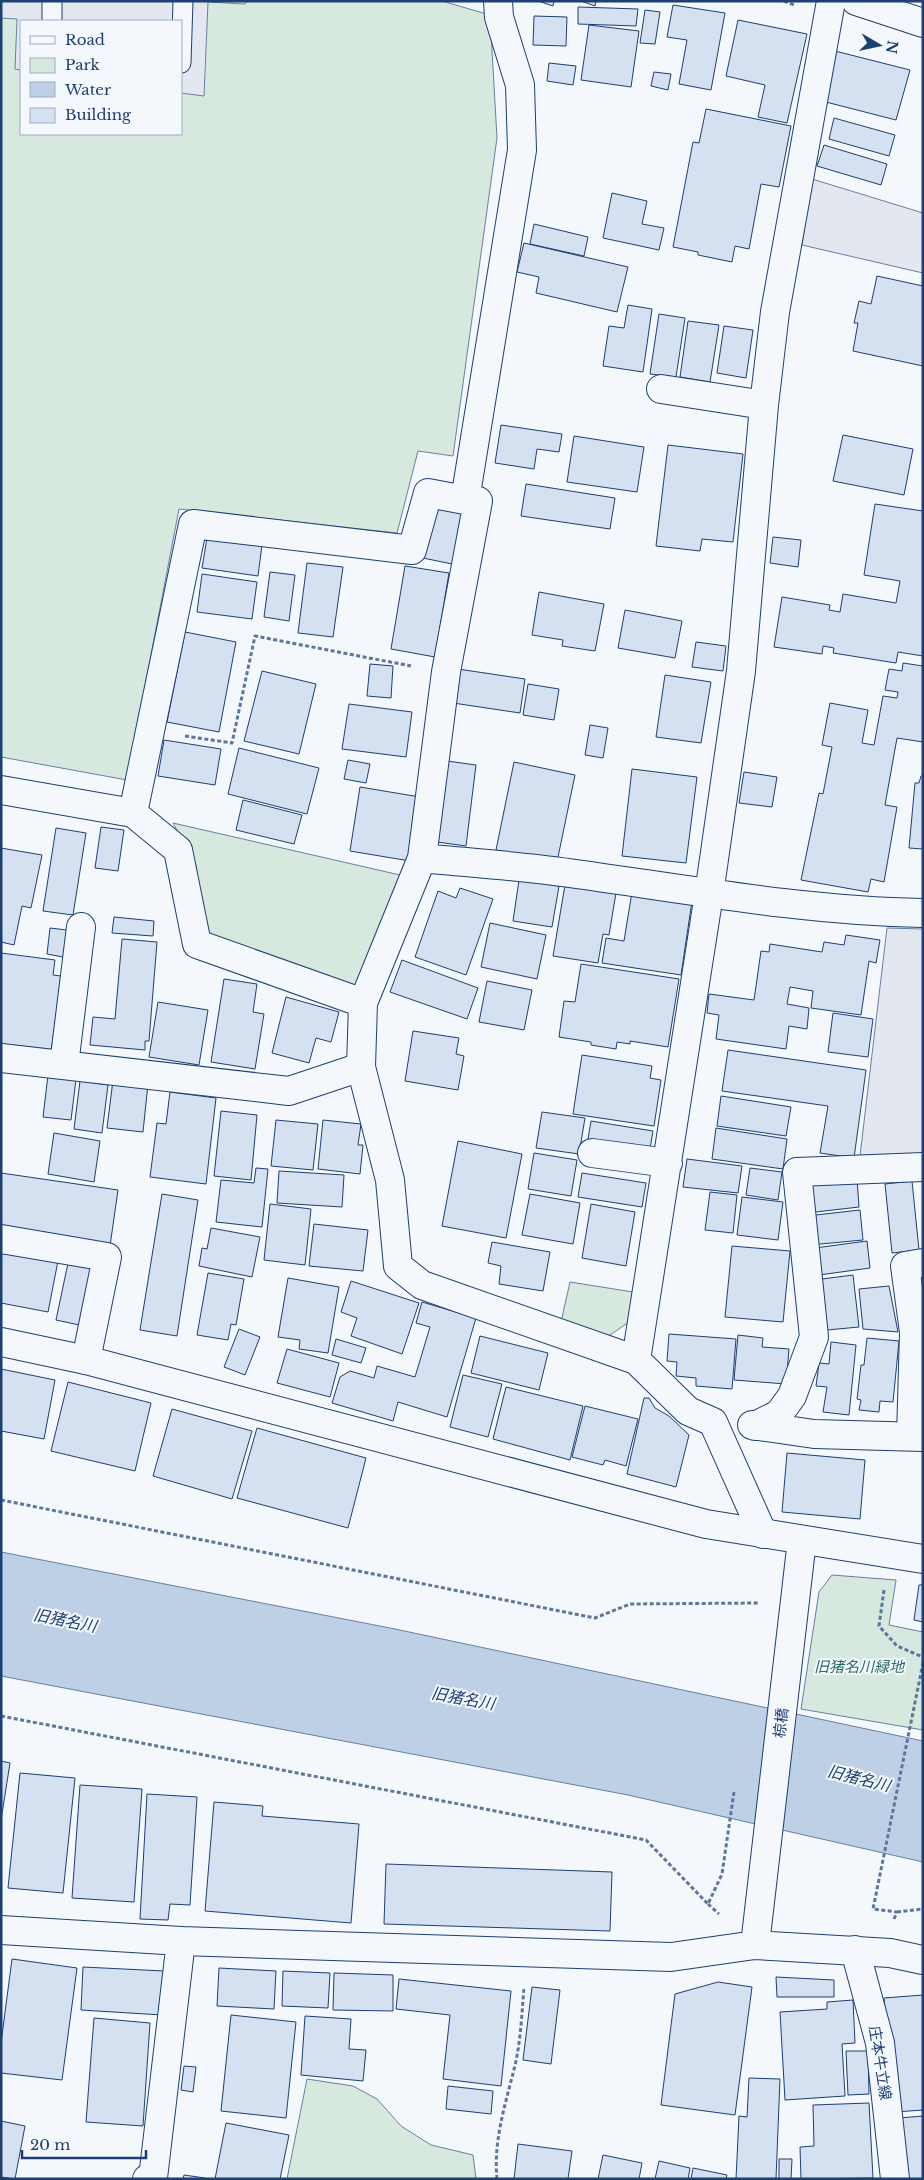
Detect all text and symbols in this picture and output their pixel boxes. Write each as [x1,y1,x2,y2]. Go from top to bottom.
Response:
legend [20,20,182,135]
north arrow [854,20,904,70]
text: Road [65,30,105,49]
text: N [882,39,902,55]
text: Park [65,55,101,74]
text: Water [64,80,112,99]
text: Building [65,105,132,124]
water label: 旧猪名川 [32,1604,100,1636]
park label: 旧猪名川緑地 [814,1657,906,1676]
water label: 旧猪名川 [430,1683,498,1714]
street label: 椋橋 [769,1707,792,1739]
water label: 旧猪名川 [826,1761,894,1796]
street label: 庄本牛立線 [865,2024,896,2101]
scale bar [22,2128,146,2160]
text: 20 m [30,2135,70,2154]

